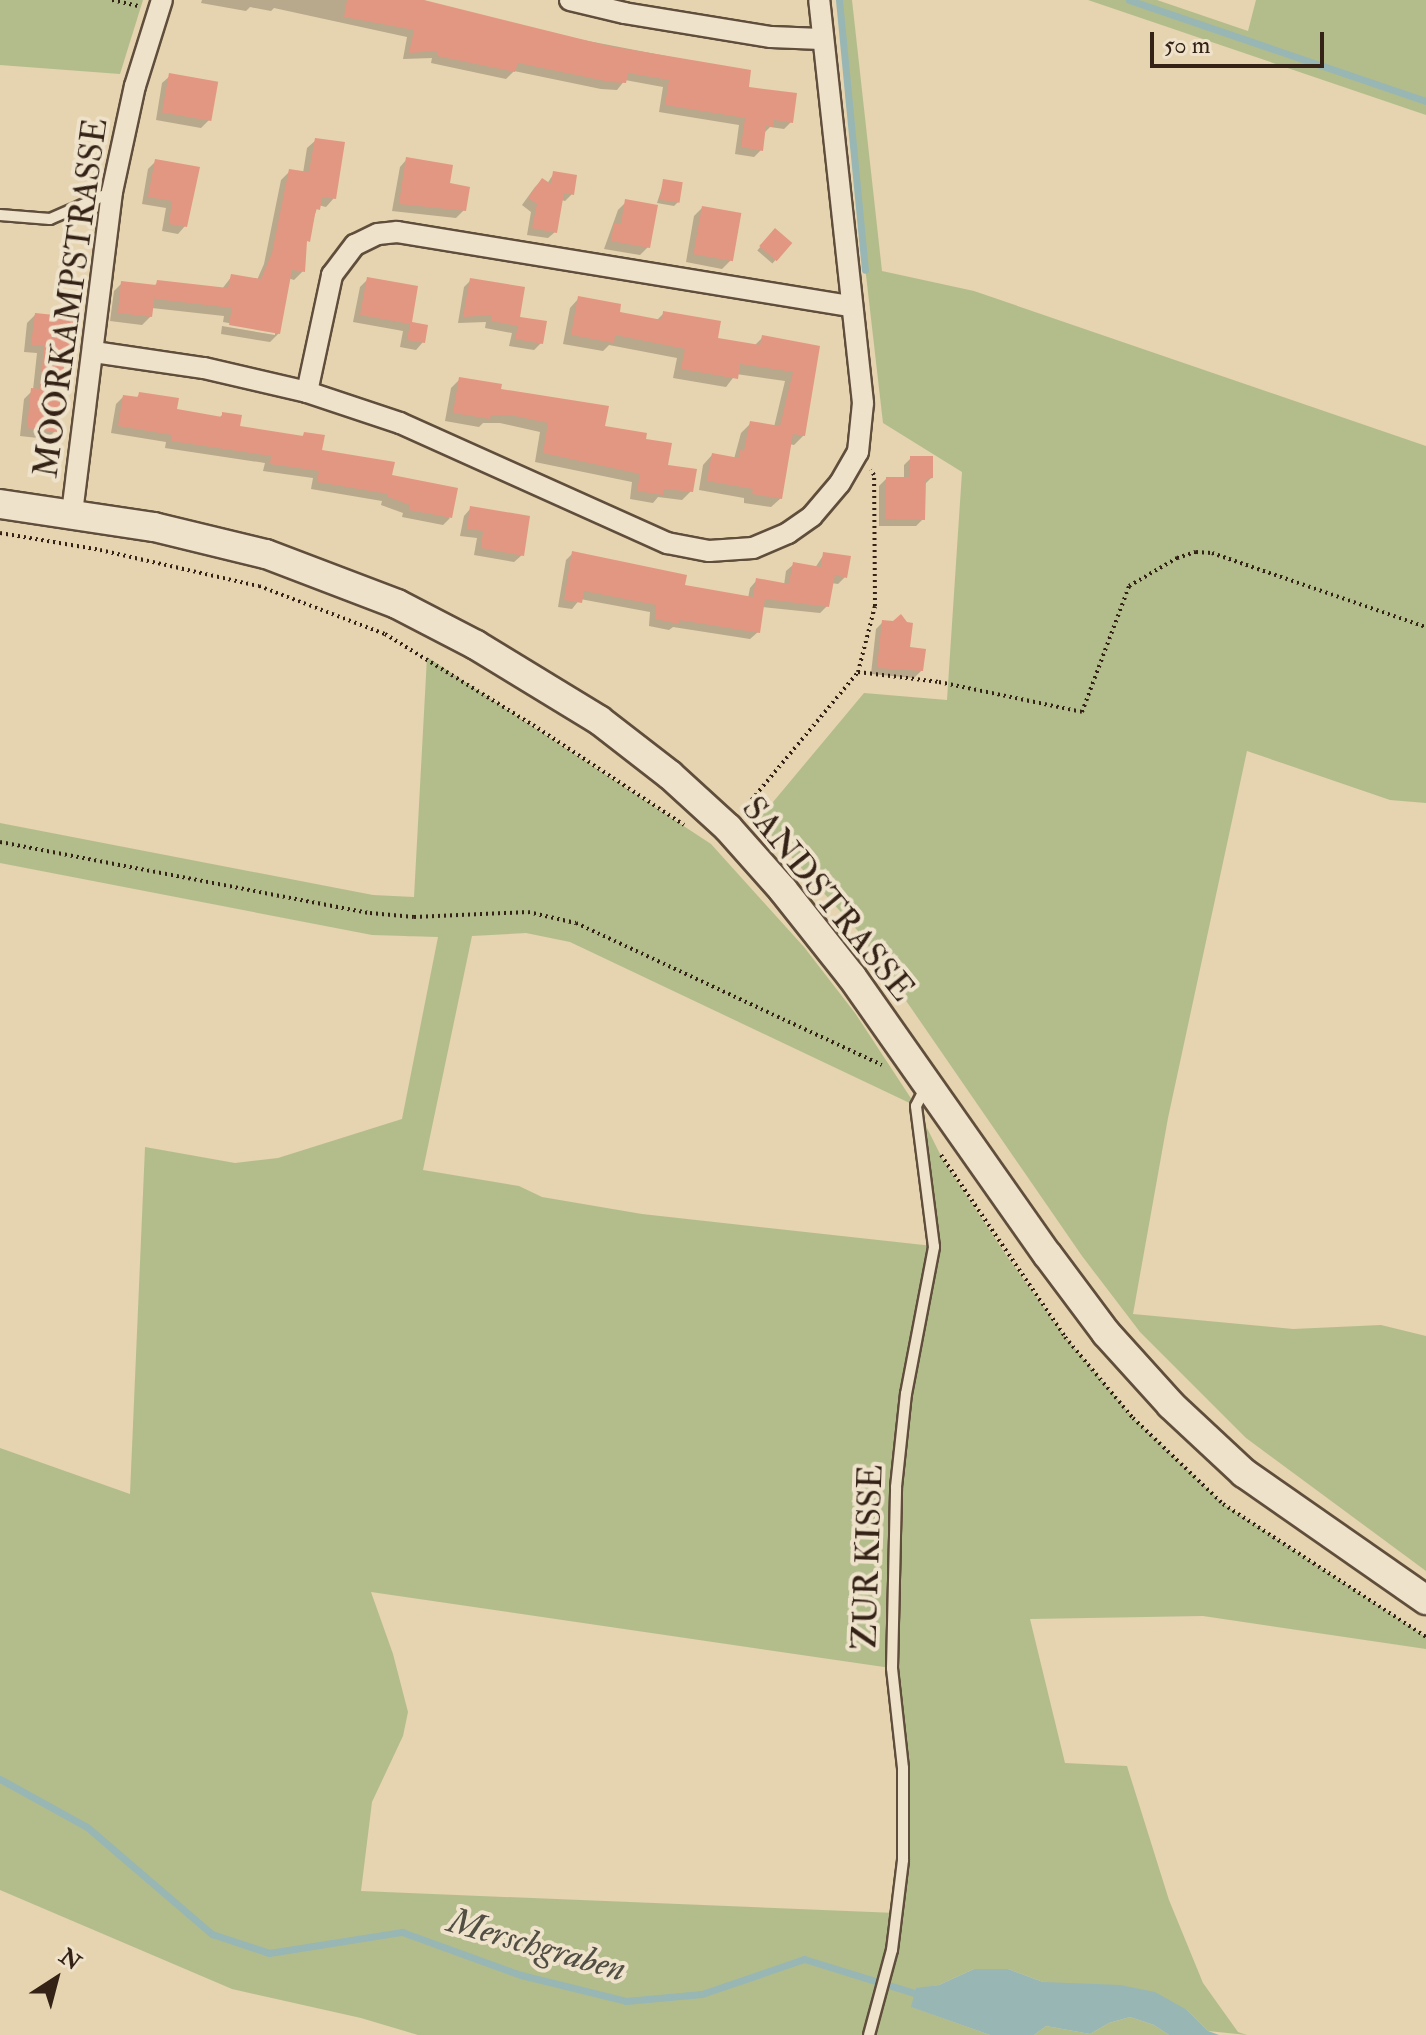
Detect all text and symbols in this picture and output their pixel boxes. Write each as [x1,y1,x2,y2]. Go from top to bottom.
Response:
scale bar [1154,16,1328,66]
text: 50 m [1164,30,1210,61]
street label: MOORKAMPSTRASSE [26,116,116,480]
street label: SANDSTRASSE [733,789,923,1009]
street label: ZUR KISSE [844,1464,892,1650]
water label: Merschgraben [443,1899,631,1991]
north arrow [16,1939,96,2019]
text: N [54,1942,86,1977]

